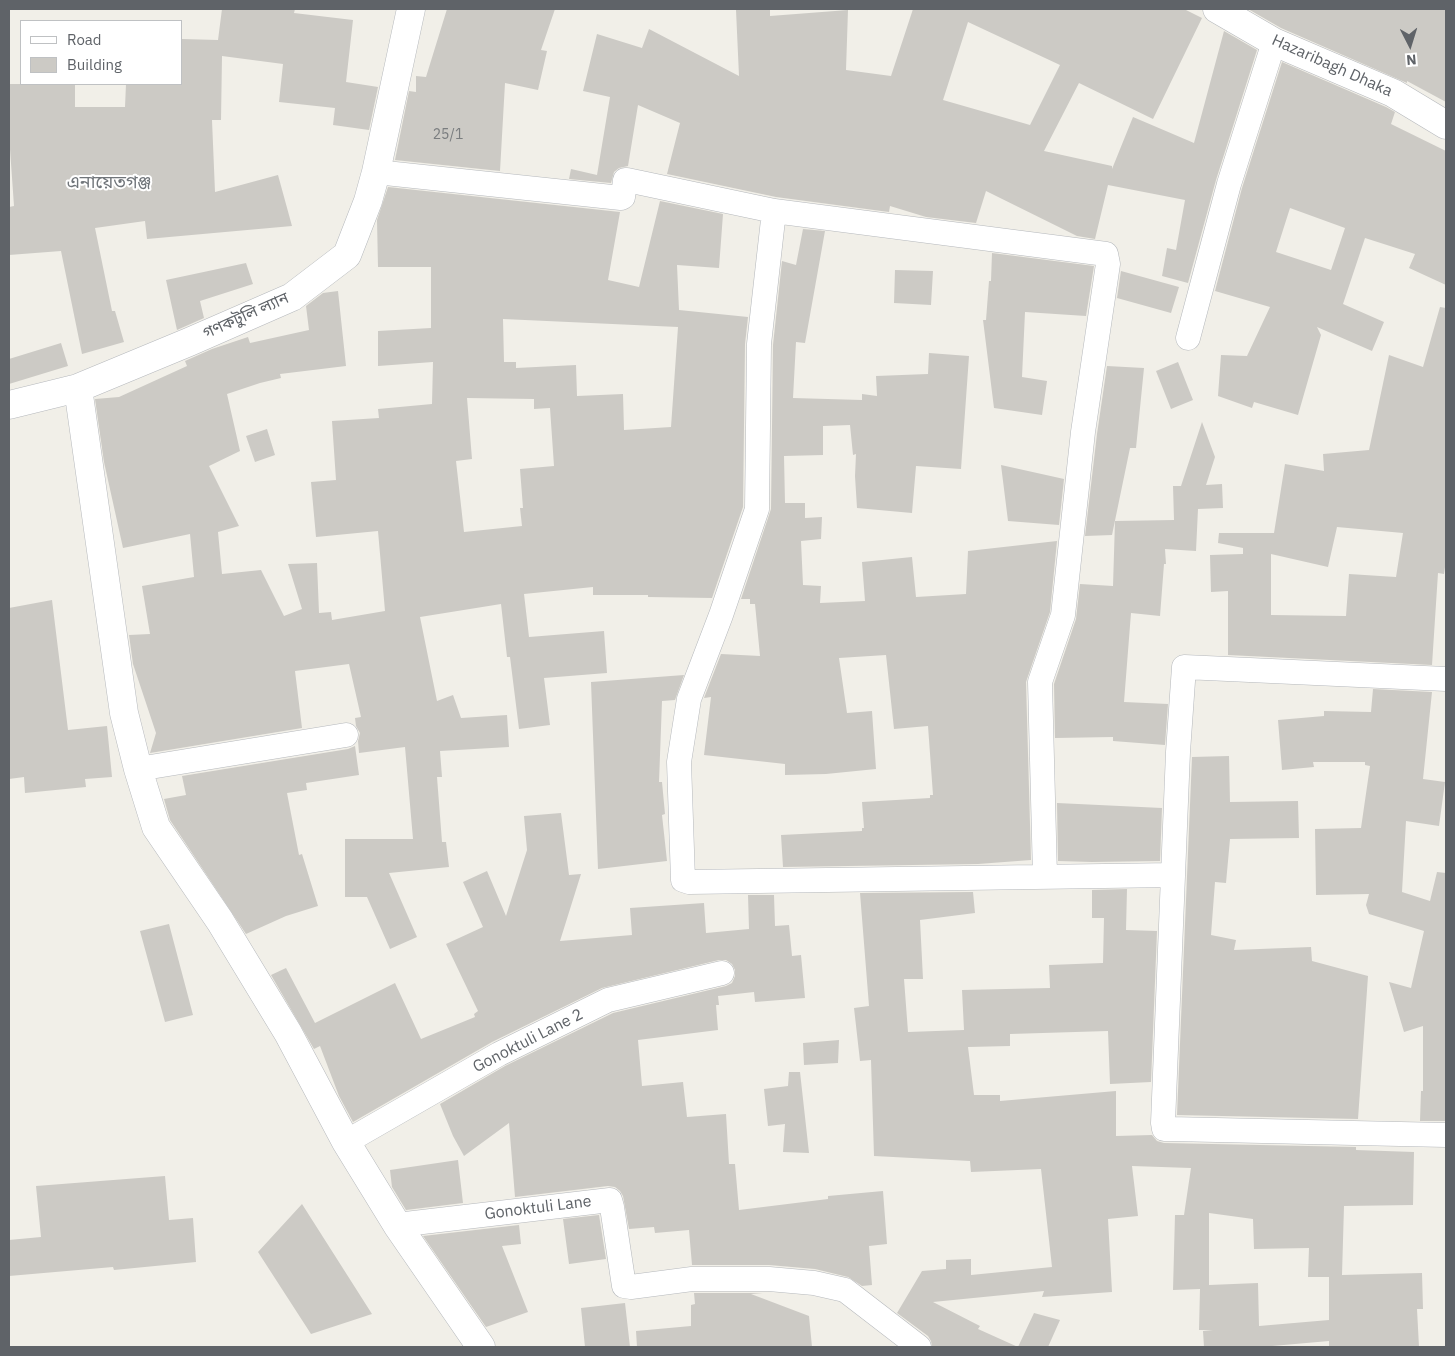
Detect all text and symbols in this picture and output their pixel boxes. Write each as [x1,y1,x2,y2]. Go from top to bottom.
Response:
legend [20,20,182,85]
north arrow [1385,20,1435,70]
text: Road [67,30,102,49]
street label: Hazaribagh Dhaka [1269,31,1395,101]
text: N [1405,51,1417,69]
text: Building [67,55,122,74]
house number: 25/1 [433,127,463,143]
district label: এনায়েতগঞ্জ [67,172,151,194]
street label: গণকটুলি ল্যান [200,289,292,343]
street label: Gonoktuli Lane 2 [470,1005,586,1077]
street label: Gonoktuli Lane [483,1192,593,1224]

